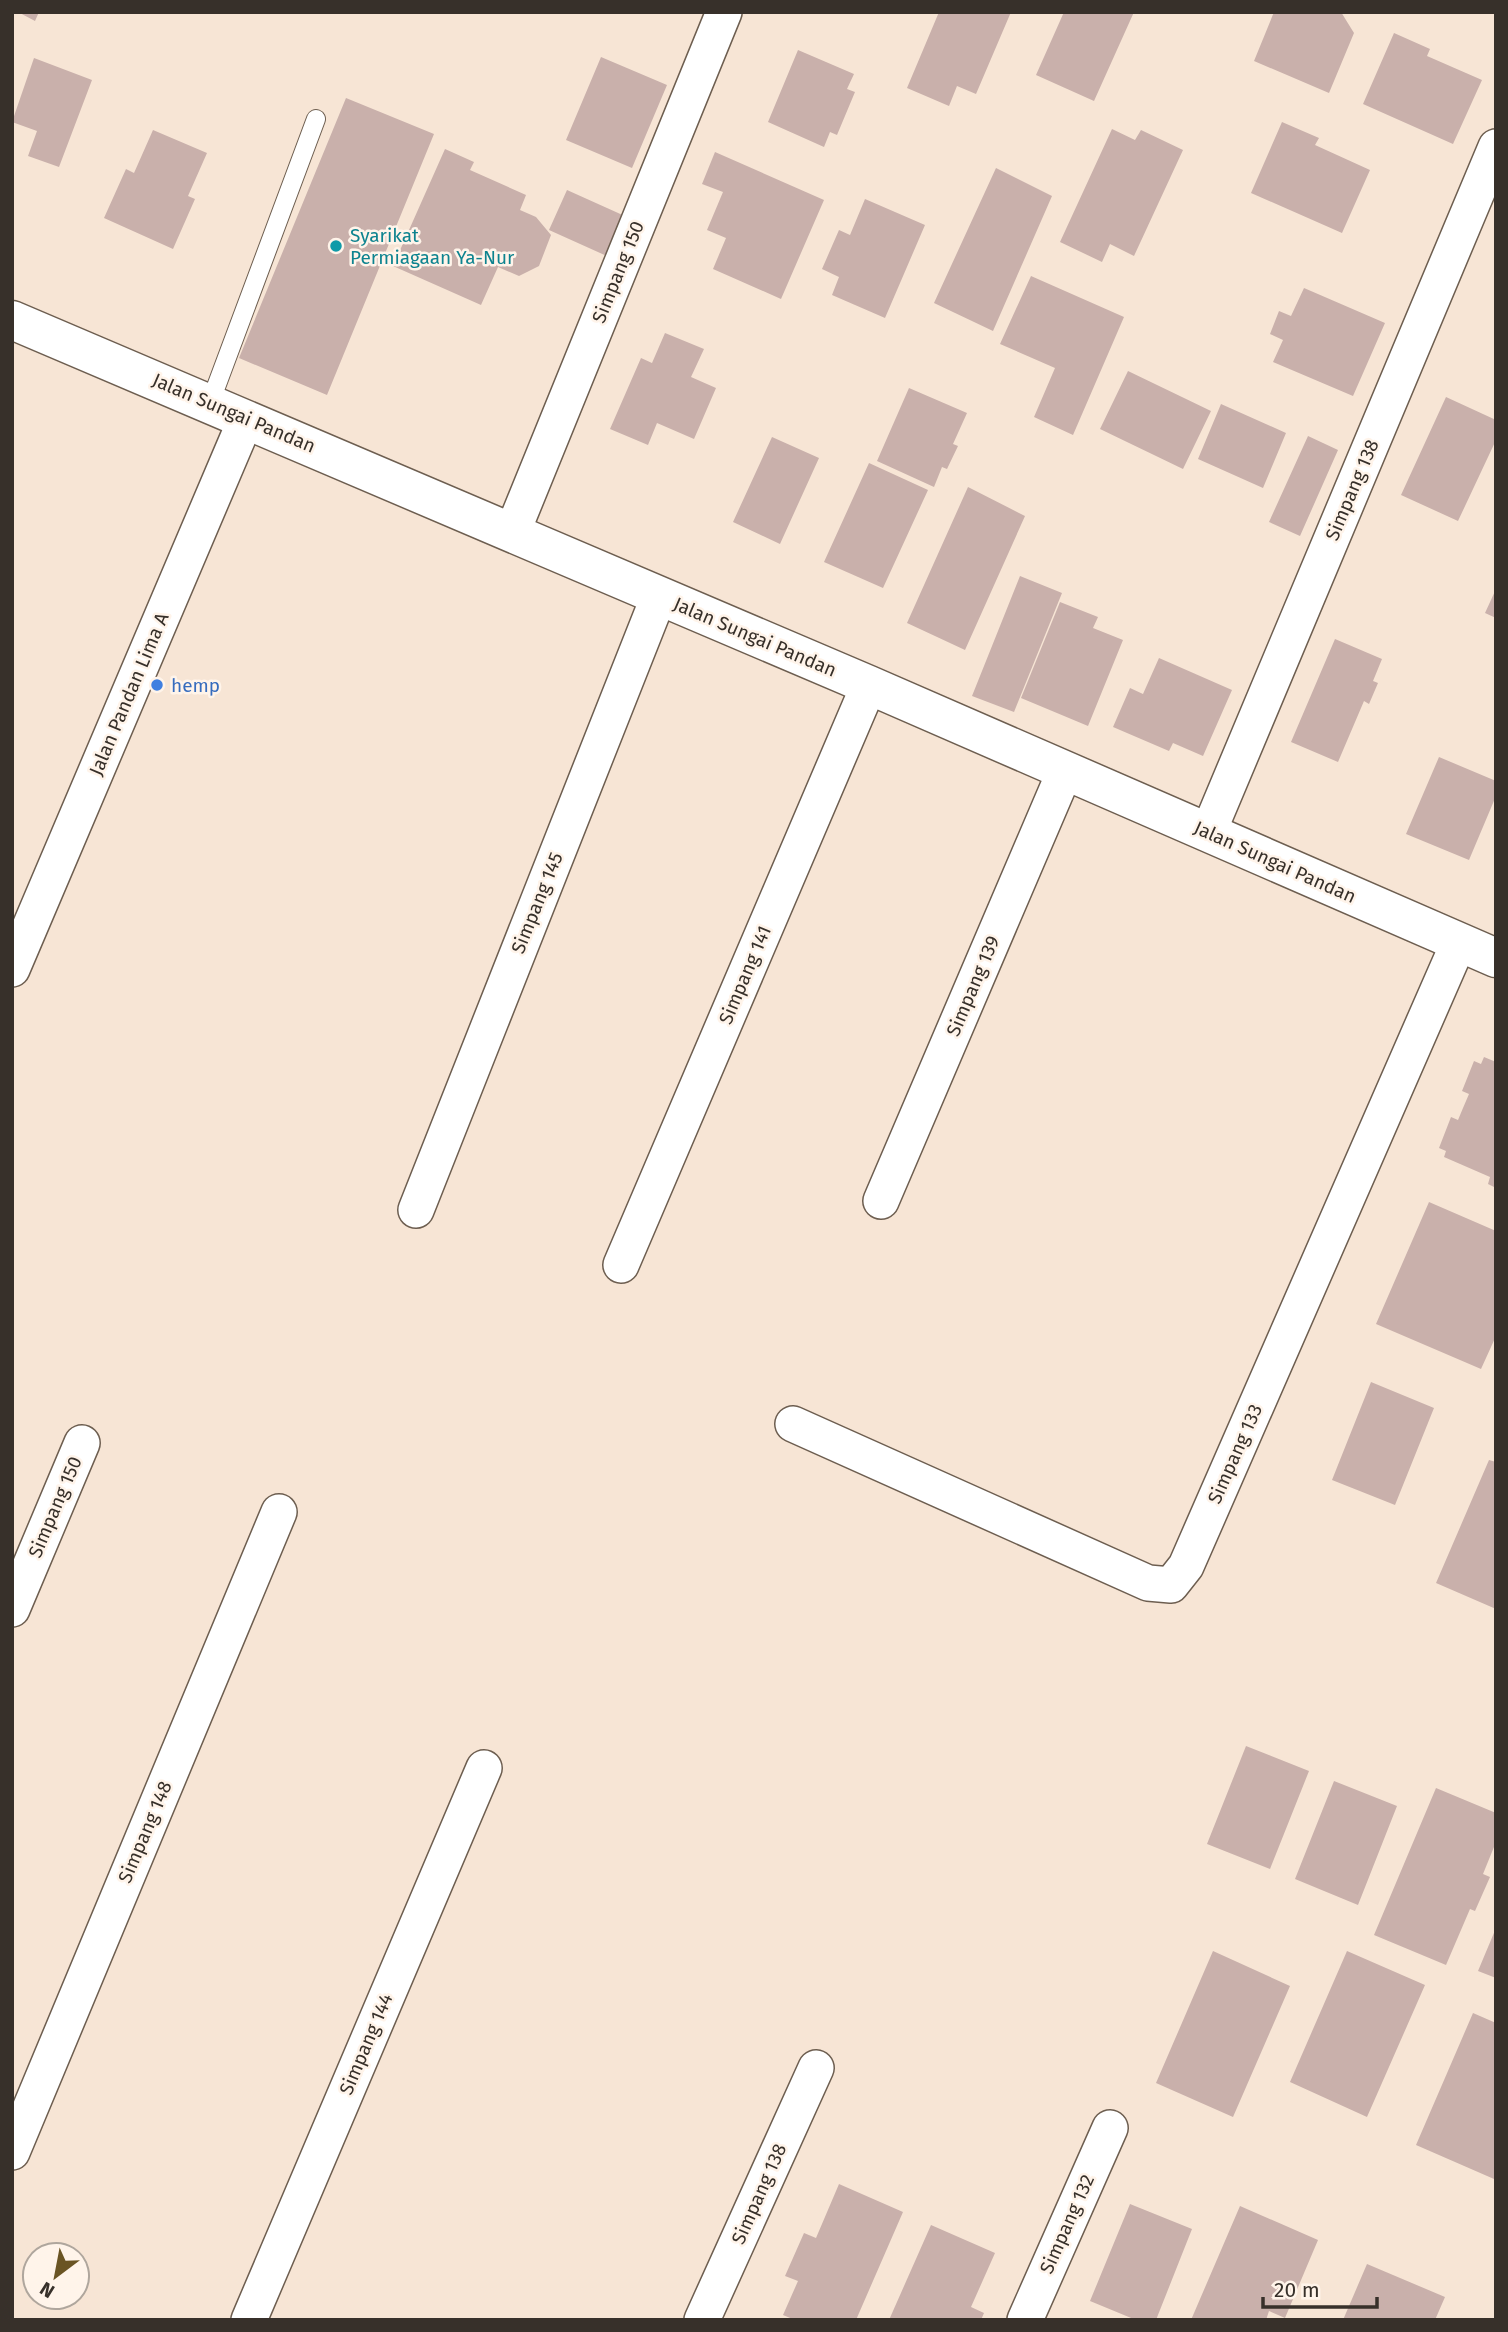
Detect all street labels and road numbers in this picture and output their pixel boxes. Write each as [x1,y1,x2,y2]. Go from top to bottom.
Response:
street label: Simpang 150 [587,218,649,326]
street label: Jalan Sungai Pandan [149,368,319,458]
street label: Simpang 138 [1320,436,1384,544]
street label: Jalan Sungai Pandan [670,592,840,682]
street label: Jalan Pandan Lima A [84,609,174,779]
street label: Jalan Sungai Pandan [1190,816,1360,908]
street label: Simpang 145 [506,849,568,957]
street label: Simpang 141 [714,922,776,1028]
street label: Simpang 139 [942,932,1004,1040]
street label: Simpang 133 [1203,1401,1267,1507]
street label: Simpang 150 [23,1453,87,1561]
street label: Simpang 148 [113,1778,177,1886]
street label: Simpang 144 [334,1990,398,2098]
street label: Simpang 138 [727,2140,791,2248]
street label: Simpang 132 [1035,2171,1099,2277]

